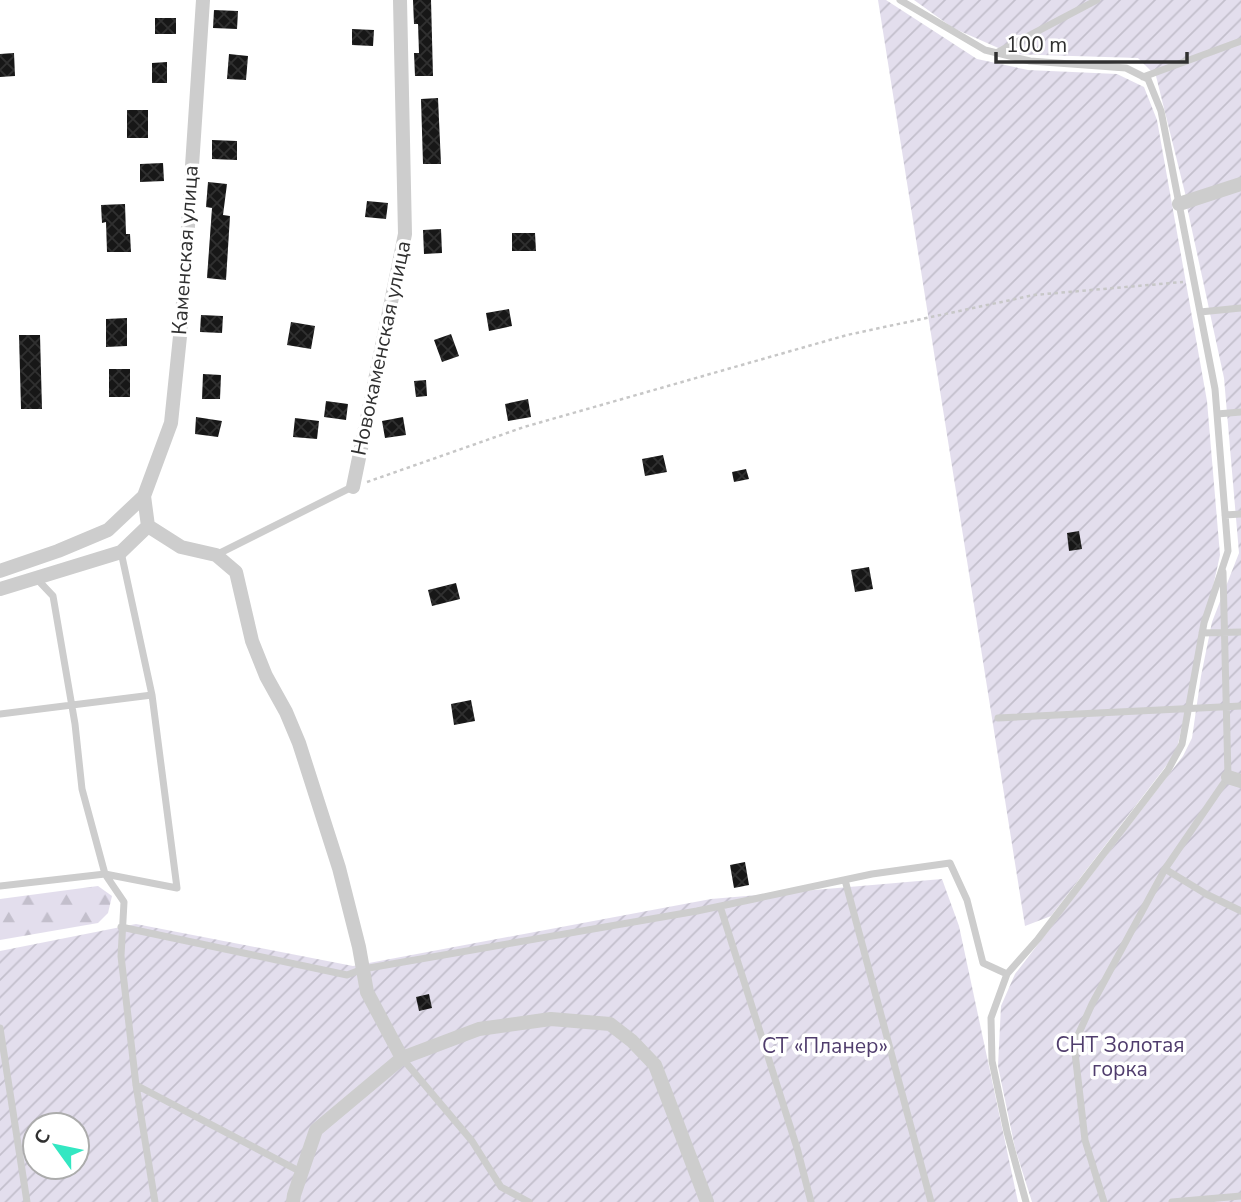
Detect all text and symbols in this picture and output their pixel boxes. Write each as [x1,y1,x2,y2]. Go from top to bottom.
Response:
scale bar [996,21,1187,65]
text: 100 m [1006,31,1067,59]
street label: Каменская улица [165,164,205,336]
street label: Новокаменская улица [345,238,417,458]
park label: СНТ Золотая горка [1055,1031,1185,1083]
park label: СТ «Планер» [762,1032,888,1060]
north arrow [21,1111,91,1181]
text: С [28,1125,57,1150]

